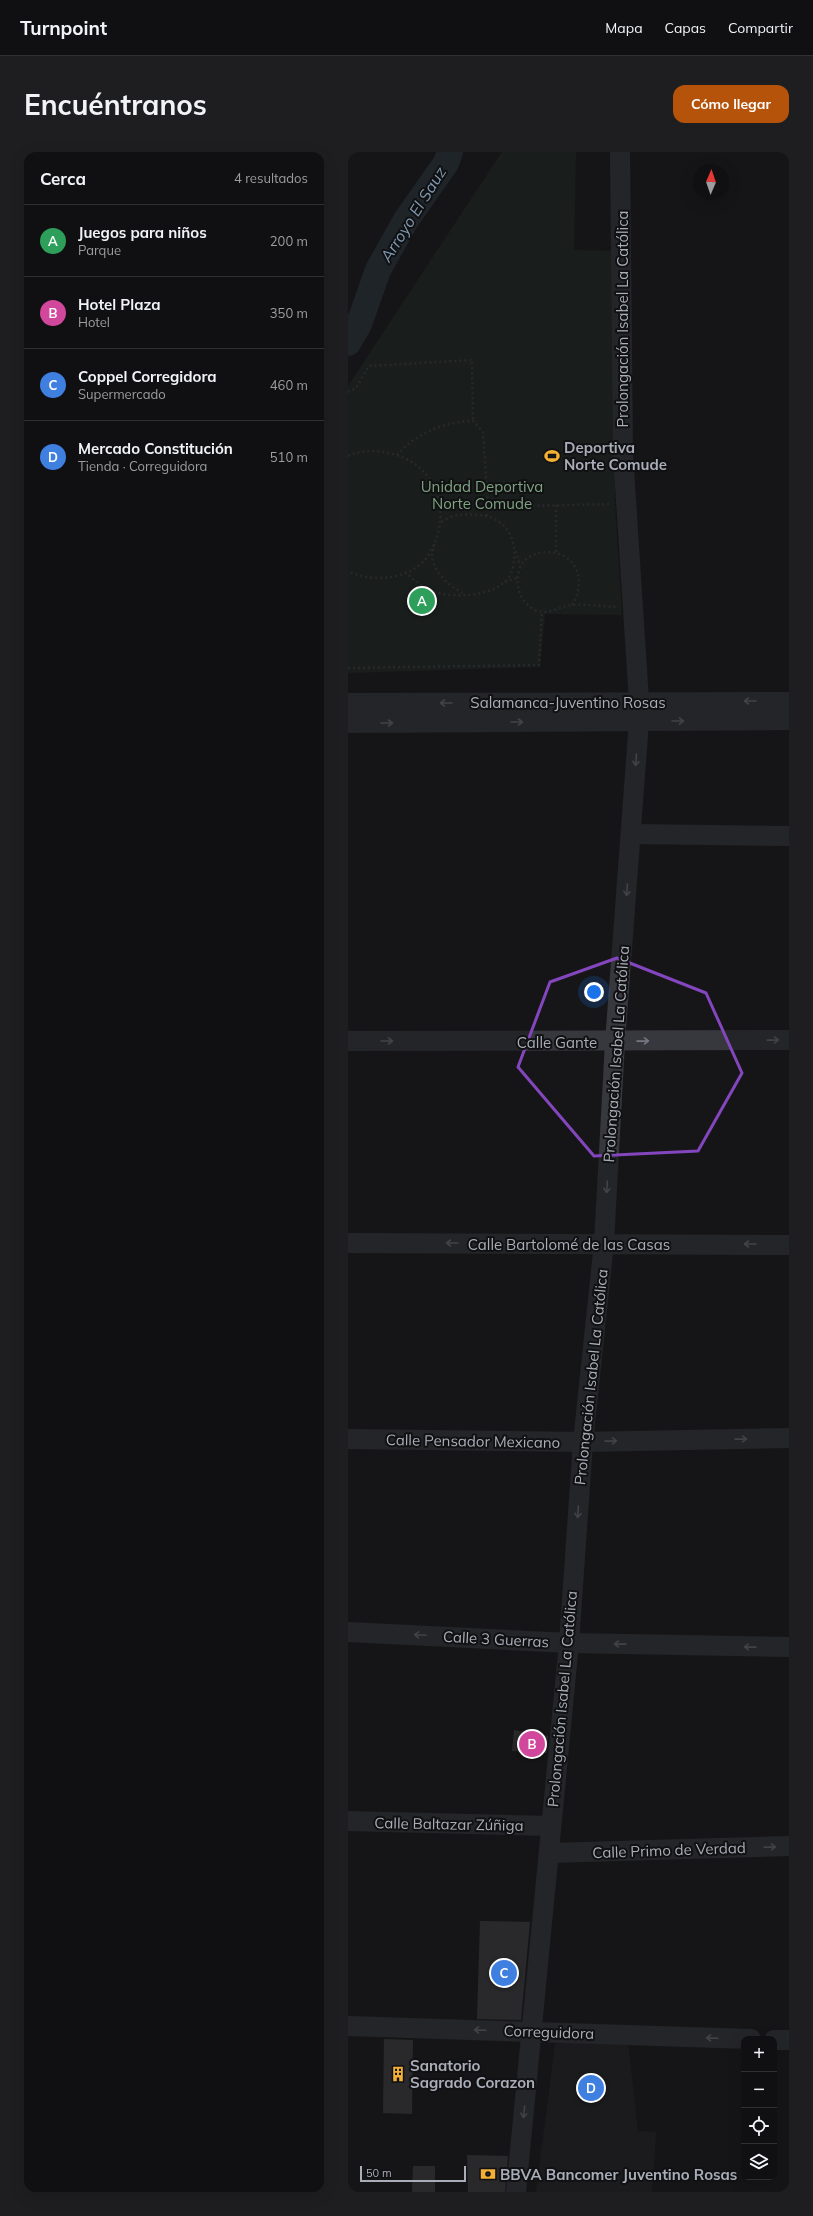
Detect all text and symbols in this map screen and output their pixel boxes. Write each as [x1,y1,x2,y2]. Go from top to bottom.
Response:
text: Turnpoint [20,16,107,40]
text: Mapa [605,19,643,37]
text: Capas [665,19,706,37]
text: Compartir [728,19,793,37]
button: Cómo llegar [673,85,789,123]
text: Encuéntranos [24,87,207,122]
water label: Arroyo El Sauz [375,162,451,266]
north arrow [693,164,729,200]
text: Cerca [40,168,86,189]
text: 4 resultados [234,170,308,186]
street label: Prolongación Isabel La Católica [613,210,632,428]
text: Juegos para niños [78,223,207,242]
text: A [48,233,58,249]
text: 200 m [270,233,308,249]
text: Parque [78,242,121,258]
text: Hotel Plaza [78,295,161,314]
text: B [49,305,57,321]
text: 350 m [270,305,308,321]
text: Hotel [78,314,110,330]
text: Coppel Corregidora [78,367,217,386]
text: C [49,377,57,393]
text: 460 m [270,377,308,393]
text: Supermercado [78,386,166,402]
place label: Deportiva Norte Comude [564,438,667,474]
text: Mercado Constitución [78,439,233,458]
sports icon: Deportiva Norte Comude [543,447,561,465]
text: D [48,449,58,465]
text: 510 m [270,449,308,465]
text: Tienda · Correguidora [78,458,207,474]
park label: Unidad Deportiva Norte Comude [421,477,543,513]
pin: A [409,586,435,616]
street label: Salamanca-Juventino Rosas [470,693,666,712]
one-way arrow [744,697,757,705]
one-way arrow [440,699,453,707]
one-way arrow [671,717,684,725]
one-way arrow [510,718,523,726]
one-way arrow [380,719,393,727]
one-way arrow [632,753,640,766]
one-way arrow [623,883,630,896]
street label: Prolongación Isabel La Católica [599,945,633,1163]
your location [584,982,604,1002]
street label: Calle Gante [517,1033,597,1052]
one-way arrow [766,1036,779,1044]
one-way arrow [380,1037,393,1045]
one-way arrow [636,1037,649,1045]
one-way arrow [604,1180,611,1193]
street label: Calle Bartolomé de las Casas [468,1235,670,1254]
one-way arrow [446,1239,459,1247]
one-way arrow [744,1240,757,1248]
street label: Prolongación Isabel La Católica [570,1268,612,1486]
street label: Calle Pensador Mexicano [386,1430,560,1452]
one-way arrow [734,1435,747,1443]
one-way arrow [604,1437,617,1445]
one-way arrow [574,1505,581,1518]
street label: Prolongación Isabel La Católica [543,1590,581,1808]
street label: Calle 3 Guerras [442,1627,550,1651]
one-way arrow [414,1632,427,1639]
one-way arrow [614,1640,627,1648]
one-way arrow [744,1643,757,1650]
pin: B [519,1729,545,1759]
street label: Calle Baltazar Zúñiga [374,1813,524,1835]
street label: Calle Primo de Verdad [592,1838,746,1862]
one-way arrow [763,1843,776,1851]
pin: C [491,1958,517,1988]
street label: Correguidora [503,2021,595,2043]
one-way arrow [474,2026,487,2034]
one-way arrow [706,2034,719,2041]
map controls [741,2036,777,2180]
button: + [741,2036,777,2072]
place label: Sanatorio Sagrado Corazon [410,2056,535,2092]
building icon: Sanatorio Sagrado Corazon [389,2065,407,2083]
button: − [741,2072,777,2108]
pin: D [578,2073,604,2103]
one-way arrow [520,2105,528,2118]
button: locate [741,2108,777,2144]
button: layers [741,2144,777,2180]
scale bar [360,2164,466,2183]
bank icon: BBVA Bancomer Juventino Rosas [479,2165,497,2183]
place label: BBVA Bancomer Juventino Rosas [500,2165,737,2184]
text: 50 m [366,2166,392,2180]

